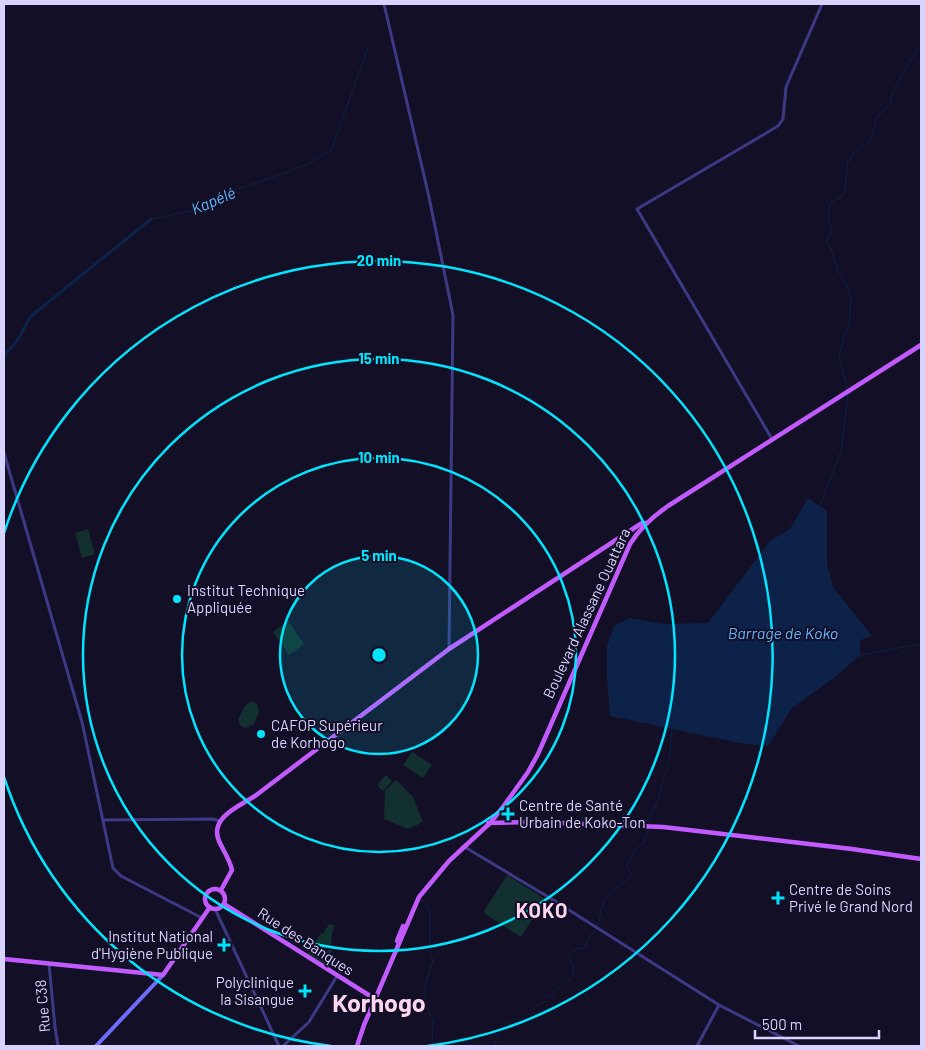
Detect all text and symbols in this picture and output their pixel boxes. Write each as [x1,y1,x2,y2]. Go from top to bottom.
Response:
water label: Kapélé [188,182,238,218]
text: 20 min [357,251,401,269]
text: 15 min [359,349,399,367]
text: 10 min [358,448,400,466]
street label: Boulevard Alassane Ouattara [539,525,633,701]
text: 5 min [361,546,397,564]
place label: Institut Technique Appliquée [187,581,305,616]
marker: Institut Technique Appliquée [171,593,183,605]
water label: Barrage de Koko [728,623,838,642]
centre of rings [370,646,388,664]
place label: CAFOP Supérieur de Korhogo [271,716,383,751]
marker: CAFOP Supérieur de Korhogo [255,728,267,740]
place label: Centre de Santé Urbain de Koko-Ton [519,796,646,831]
marker: Centre de Santé Urbain de Koko-Ton [501,807,515,821]
place label: Centre de Soins Privé le Grand Nord [789,880,913,915]
marker: Centre de Soins Privé le Grand Nord [771,891,785,905]
district label: KOKO [516,898,568,922]
street label: Rue des Banques [255,903,357,979]
place label: Institut National d'Hygiène Publique [91,927,213,962]
marker: Institut National d'Hygiène Publique [217,938,231,952]
place label: Polyclinique la Sisangue [216,973,294,1008]
street label: Rue C38 [31,979,53,1033]
marker: Polyclinique la Sisangue [298,984,312,998]
district label: Korhogo [332,987,426,1017]
scale bar [755,1008,879,1040]
text: 500 m [762,1015,802,1033]

